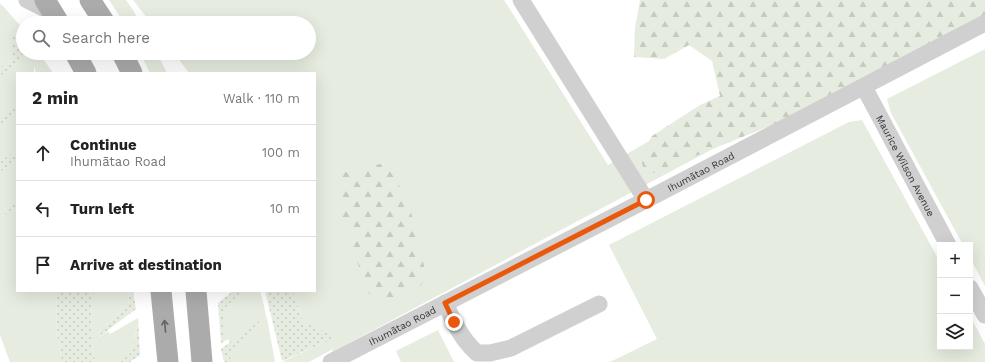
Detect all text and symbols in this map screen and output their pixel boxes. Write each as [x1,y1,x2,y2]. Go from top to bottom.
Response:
search box [16,16,316,60]
icon: search [30,27,52,49]
text: Search here [62,29,150,47]
text: 2 min [32,88,78,108]
text: Walk · 110 m [223,91,300,106]
street label: Maurice Wilson Avenue [874,113,937,218]
text: Continue [70,136,137,154]
icon: ahead [32,142,54,164]
text: 100 m [262,145,300,160]
street label: Ihumātao Road [666,150,736,194]
text: Ihumātao Road [70,154,166,169]
route start [637,191,655,209]
icon: left [32,198,54,220]
text: Turn left [70,200,134,218]
text: 10 m [270,201,300,216]
map controls [937,242,973,350]
button: + [937,242,973,278]
icon: arrive [32,254,54,276]
text: Arrive at destination [70,256,222,274]
button: − [937,278,973,314]
street label: Ihumātao Road [367,304,438,348]
route end [445,313,463,331]
button: layers [937,314,973,350]
one-way arrow [162,320,169,333]

